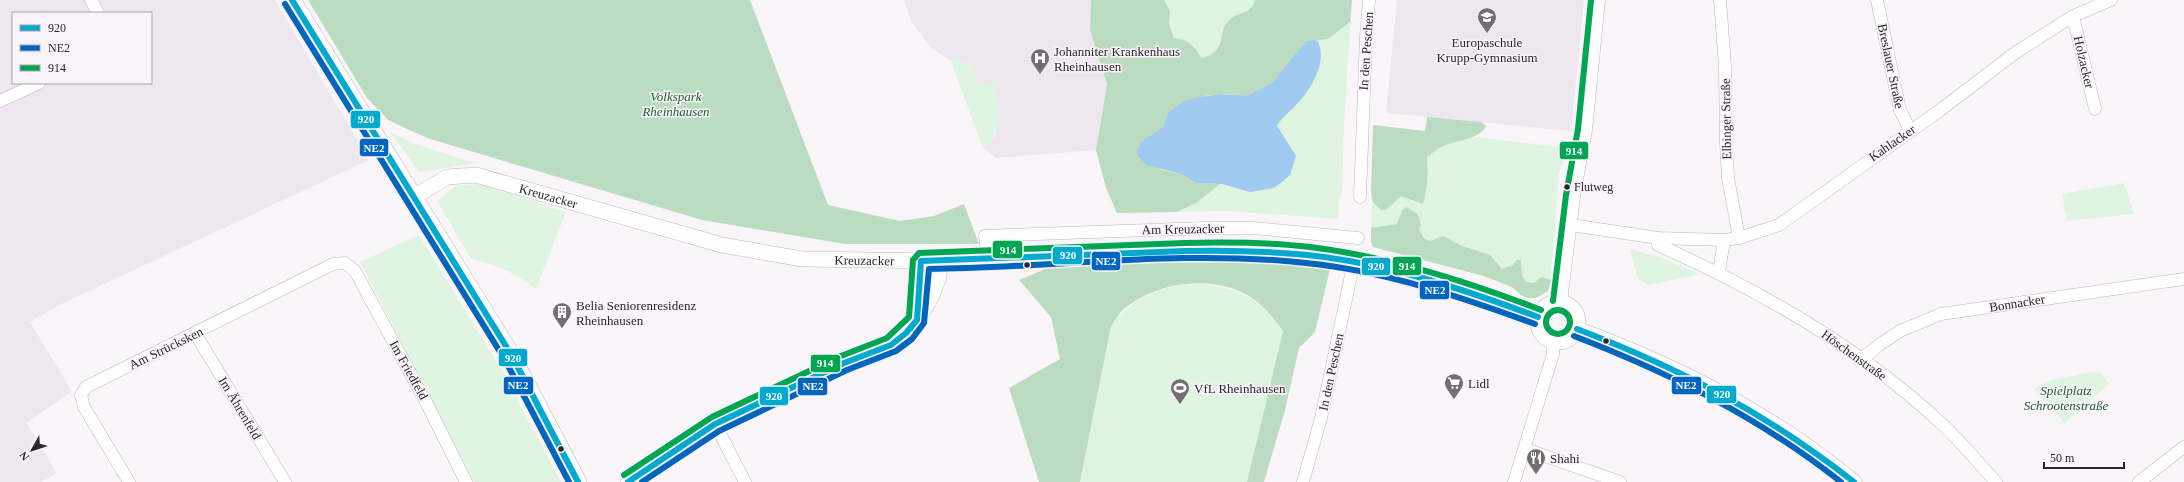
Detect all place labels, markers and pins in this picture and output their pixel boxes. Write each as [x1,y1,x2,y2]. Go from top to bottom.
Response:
school or university icon: Europaschule Krupp-Gymnasium [1476,6,1498,34]
place label: Europaschule Krupp-Gymnasium [1436,35,1538,65]
place label: Johanniter Krankenhaus Rheinhausen [1054,44,1180,74]
hospital icon: Johanniter Krankenhaus Rheinhausen [1029,47,1051,75]
place label: Flutweg [1574,180,1613,194]
marker: Flutweg [1562,182,1572,192]
unlabelled marker [1022,260,1032,270]
place label: Belia Seniorenresidenz Rheinhausen [576,298,696,328]
building icon: Belia Seniorenresidenz Rheinhausen [551,301,573,329]
unlabelled marker [1601,336,1611,346]
supermarket icon: Lidl [1443,372,1465,400]
place label: Lidl [1468,376,1490,391]
sports icon: VfL Rheinhausen [1169,377,1191,405]
place label: VfL Rheinhausen [1194,381,1286,396]
unlabelled marker [556,444,566,454]
restaurant icon: Shahi [1525,447,1547,475]
place label: Shahi [1550,451,1580,466]

